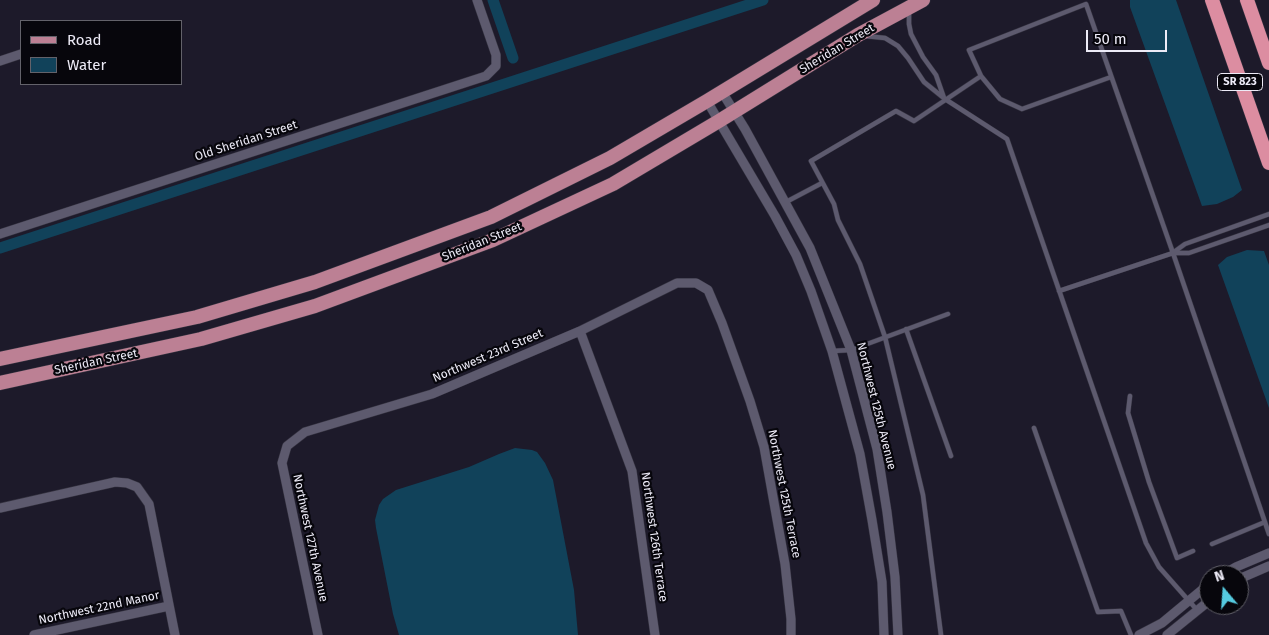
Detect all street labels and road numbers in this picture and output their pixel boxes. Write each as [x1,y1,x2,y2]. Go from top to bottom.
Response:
street label: Sheridan Street [797,21,877,77]
road number: SR 823 [1218,74,1262,90]
street label: Old Sheridan Street [193,118,299,164]
street label: Sheridan Street [440,219,524,265]
street label: Northwest 23rd Street [431,326,545,386]
street label: Northwest 125th Avenue [853,341,899,471]
street label: Sheridan Street [53,346,139,378]
street label: Northwest 125th Terrace [764,429,804,559]
street label: Northwest 126th Terrace [638,471,670,603]
street label: Northwest 127th Avenue [289,473,331,603]
street label: Northwest 22nd Manor [37,588,161,628]

